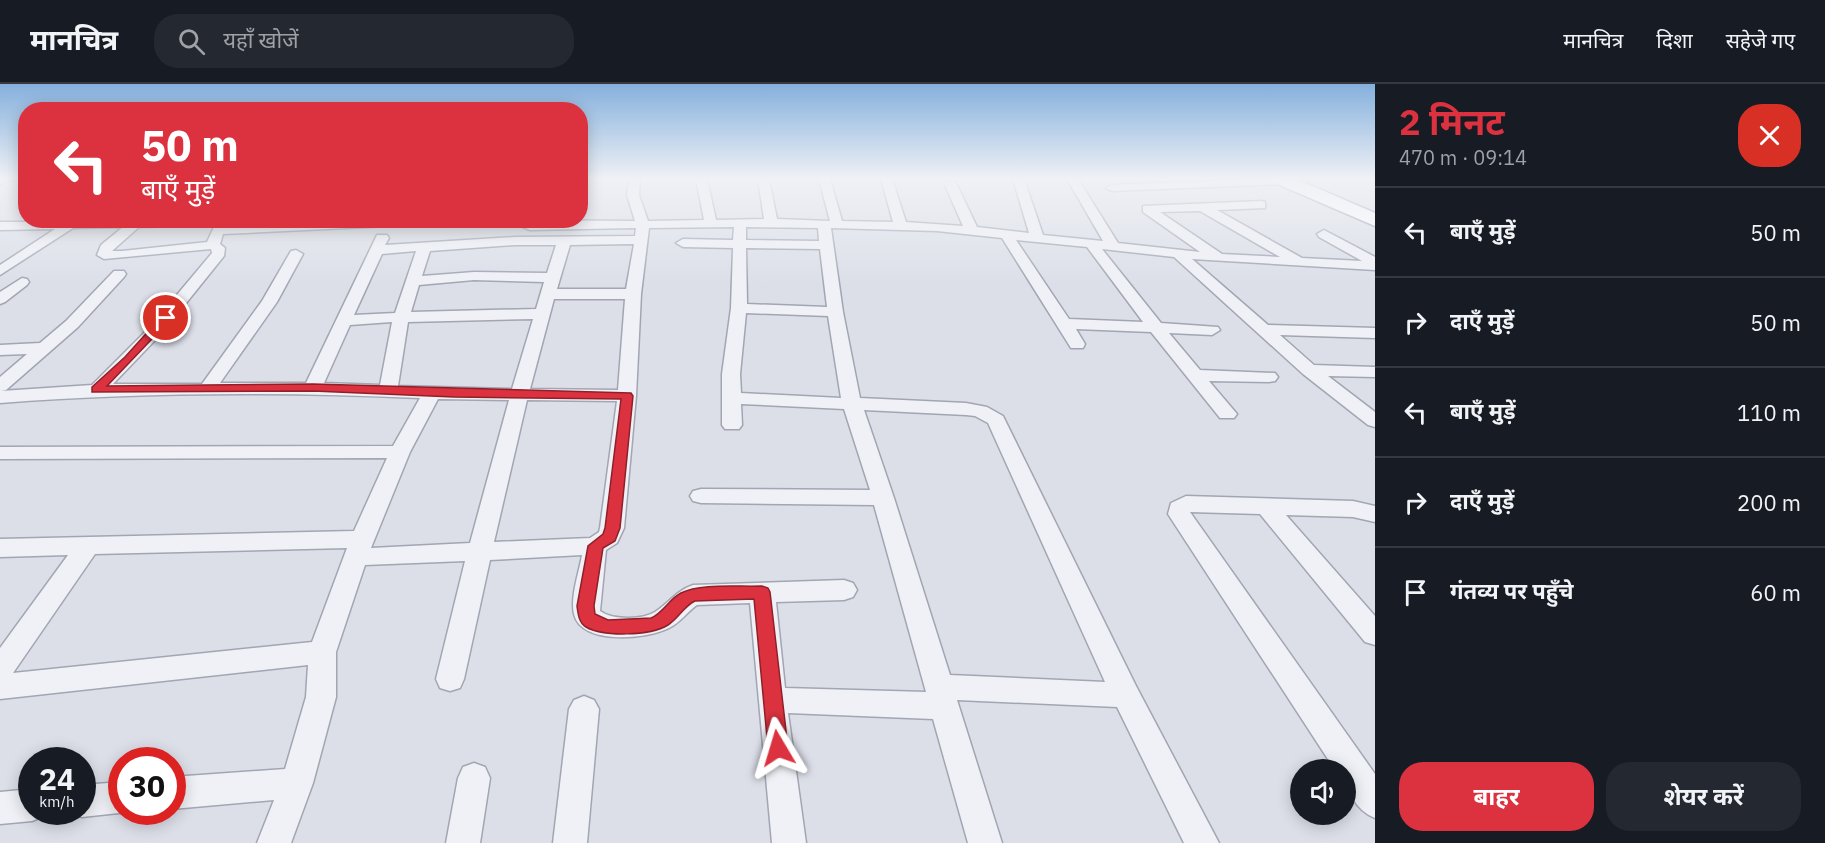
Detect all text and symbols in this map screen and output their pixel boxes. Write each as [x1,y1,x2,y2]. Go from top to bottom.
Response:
search box [154,14,574,68]
text: मानचित्र [30,21,118,58]
icon: search [175,25,208,58]
text: यहाँ खोजें [223,25,299,54]
text: मानचित्र [1563,26,1623,54]
text: दिशा [1656,26,1693,54]
text: सहेजे गए [1726,26,1795,54]
text: 2 मिनट [1399,98,1505,145]
button: close [1738,104,1801,167]
text: 50 m [141,118,239,173]
icon: left [42,126,120,204]
text: 470 m · 09:14 [1399,144,1527,171]
text: बाएँ मुड़ें [141,171,215,206]
icon: left [1399,216,1432,249]
text: बाएँ मुड़ें [1450,216,1516,245]
text: 50 m [1750,218,1801,247]
pin [140,292,191,343]
icon: arrive [149,301,182,334]
icon: right [1399,306,1432,339]
text: दाएँ मुड़ें [1450,306,1514,335]
text: 50 m [1750,308,1801,337]
icon: left [1399,396,1432,429]
text: बाएँ मुड़ें [1450,396,1516,425]
text: 110 m [1737,398,1801,427]
icon: right [1399,486,1432,519]
text: दाएँ मुड़ें [1450,486,1514,515]
text: 200 m [1737,488,1801,517]
icon: arrive [1399,576,1432,609]
text: गंतव्य पर पहुँचे [1450,576,1574,605]
text: 60 m [1750,578,1801,607]
position arrow [746,716,810,780]
speed limit sign: 30 [108,747,186,825]
text: 24 [39,759,75,798]
map controls [1290,759,1356,825]
button: sound [1290,759,1356,825]
button: बाहर [1399,762,1594,831]
button: शेयर करें [1606,762,1801,831]
text: km/h [39,792,75,811]

